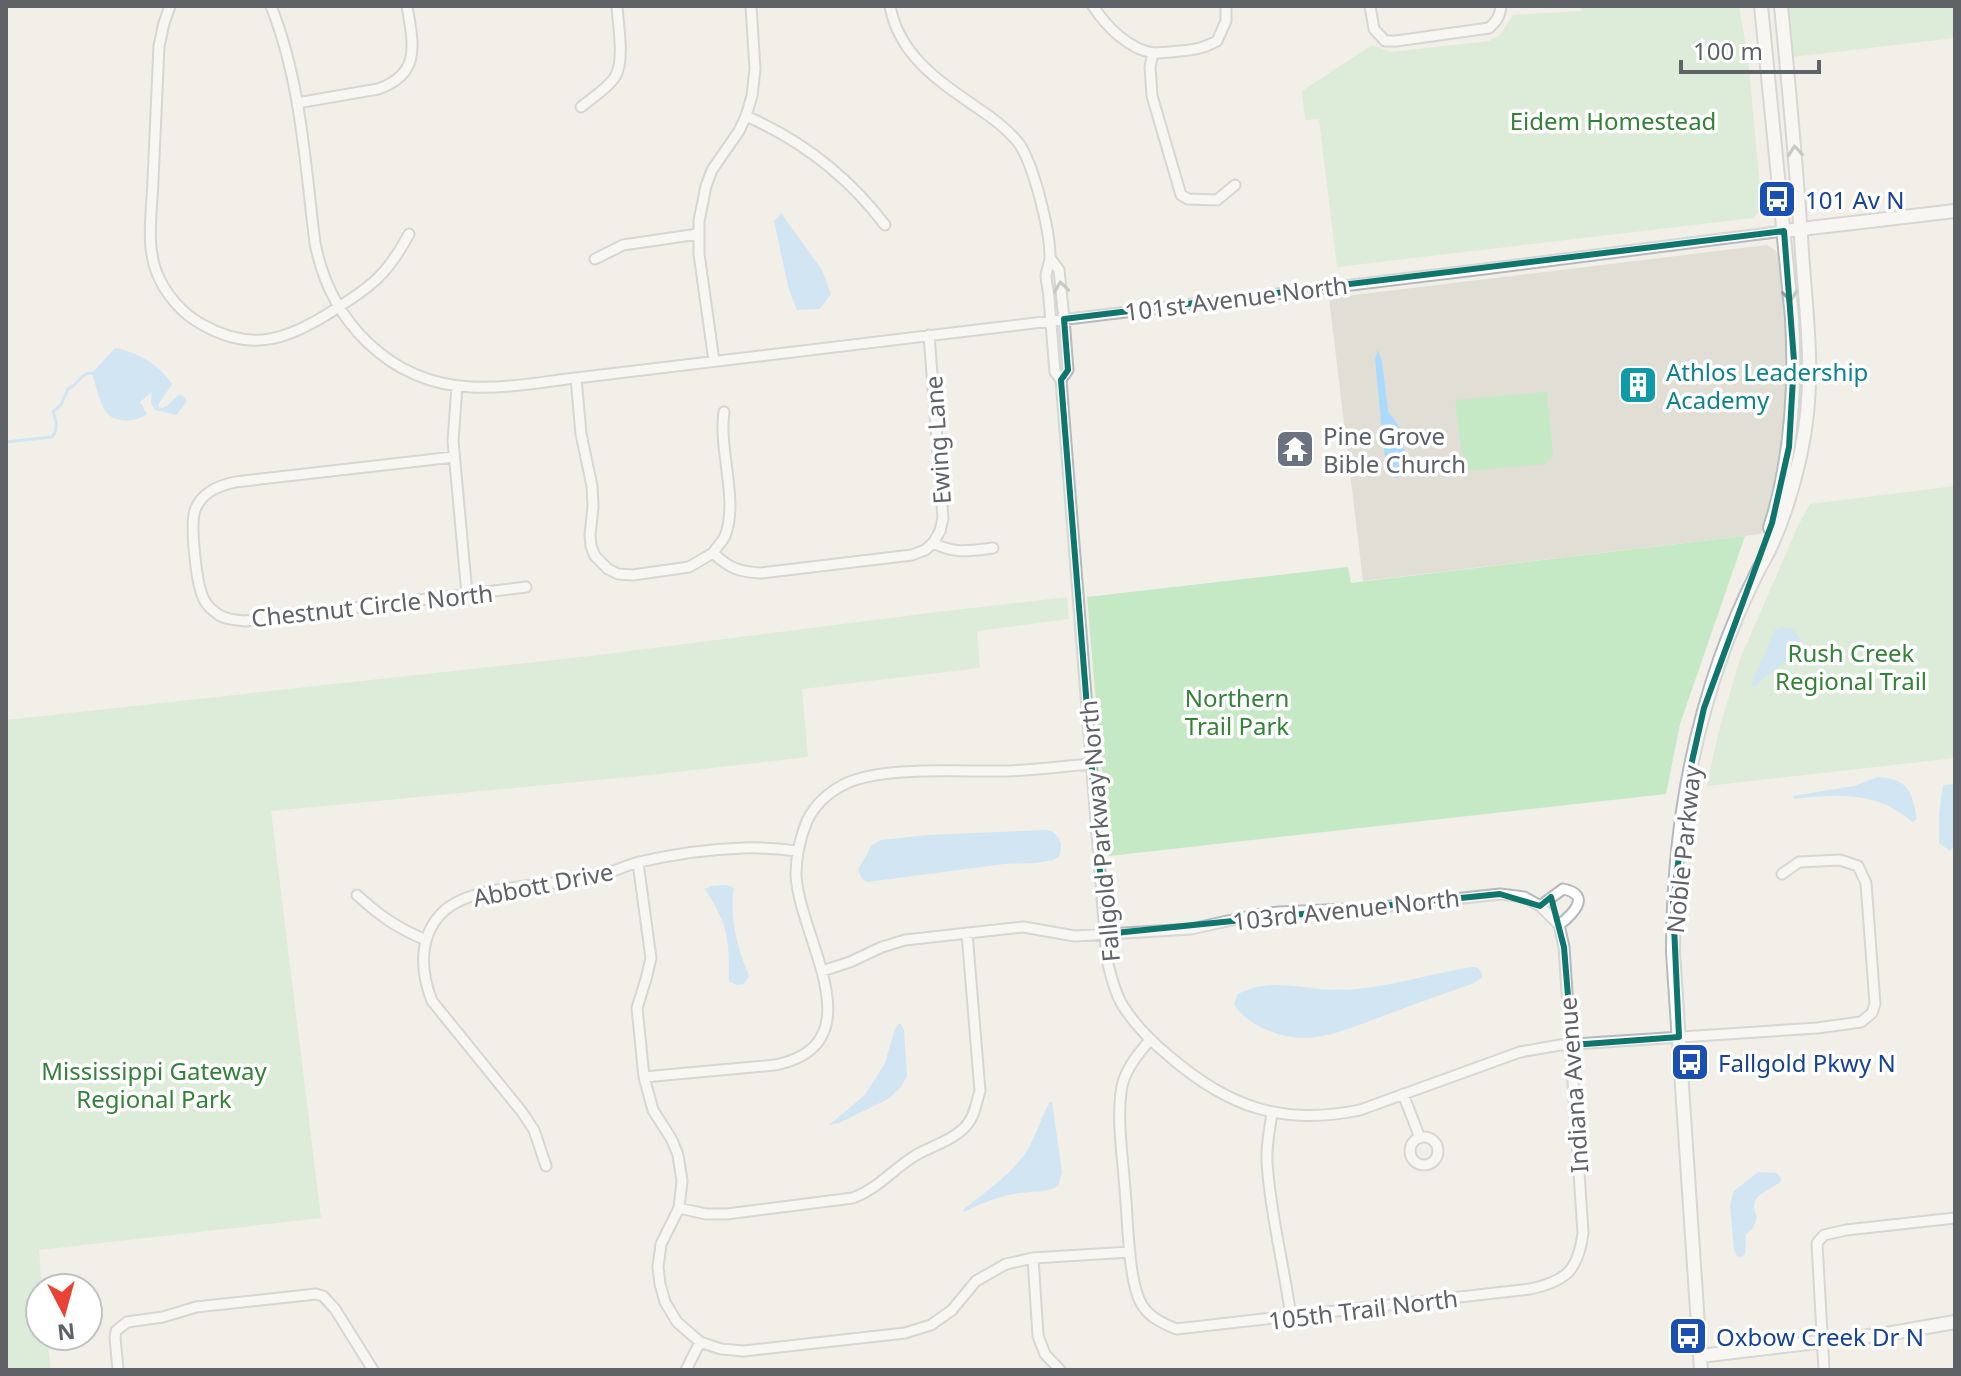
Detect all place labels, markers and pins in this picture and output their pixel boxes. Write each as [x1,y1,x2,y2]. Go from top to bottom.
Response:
bus stop icon: 101 Av N [1756,178,1798,220]
place label: 101 Av N [1805,183,1904,216]
place label: Athlos Leadership Academy [1666,355,1868,416]
building icon: Athlos Leadership Academy [1617,364,1659,406]
place label: Pine Grove Bible Church [1323,419,1466,480]
temple icon: Pine Grove Bible Church [1274,428,1316,470]
bus stop icon: Fallgold Pkwy N [1669,1041,1711,1083]
place label: Fallgold Pkwy N [1718,1046,1896,1079]
bus stop icon: Oxbow Creek Dr N [1667,1315,1709,1357]
place label: Oxbow Creek Dr N [1716,1320,1924,1353]

